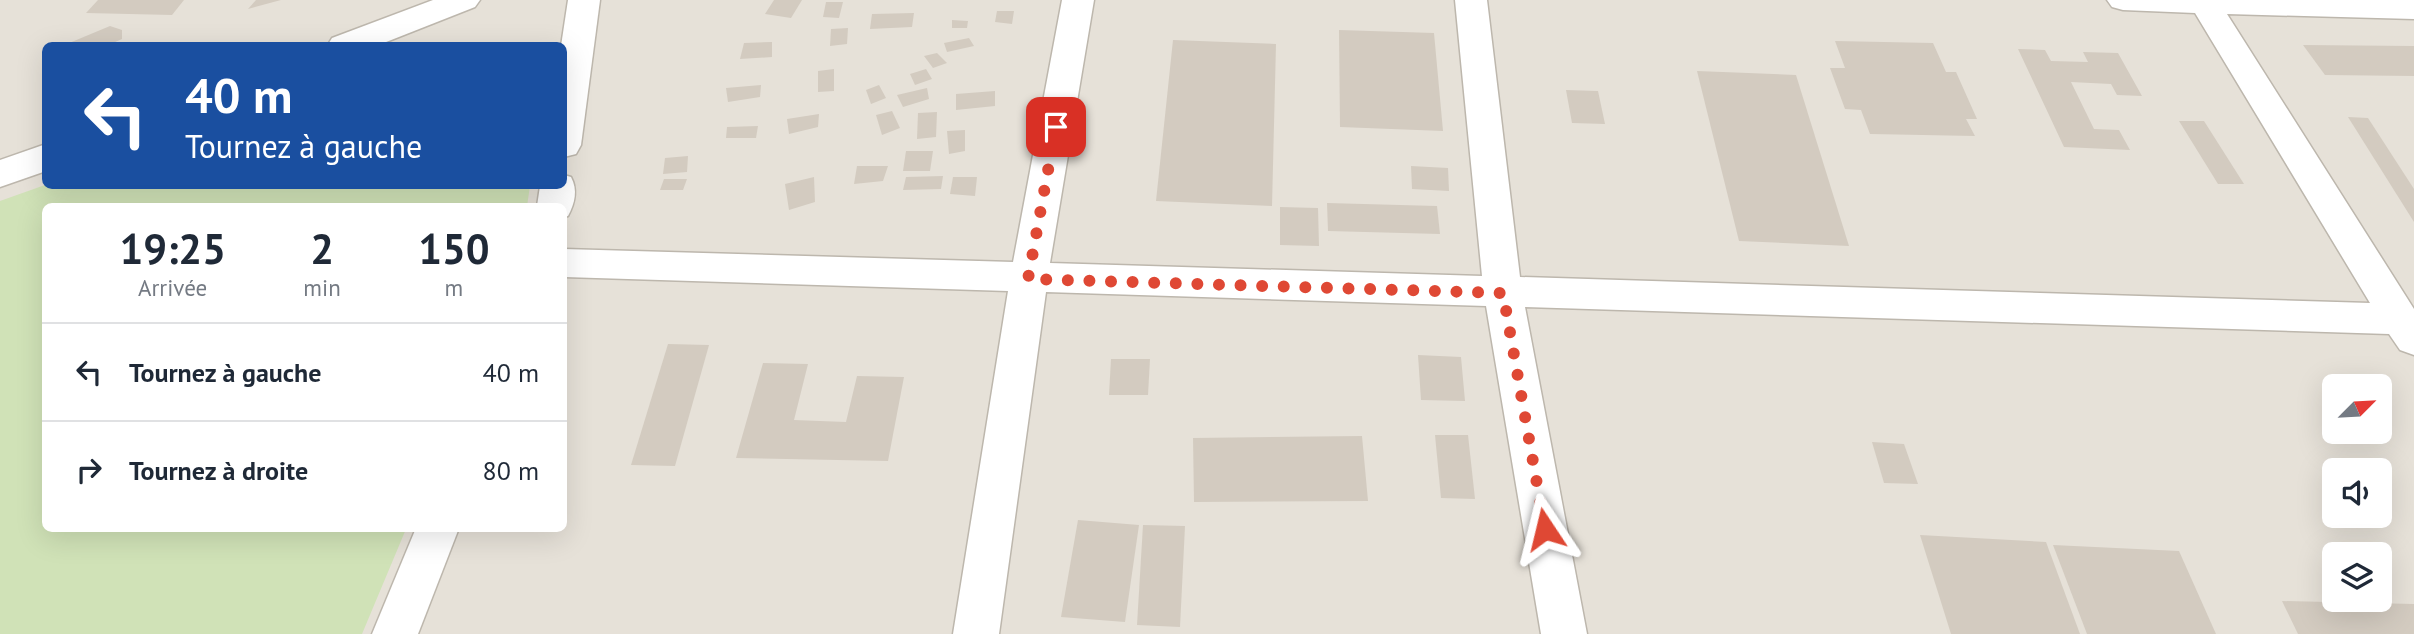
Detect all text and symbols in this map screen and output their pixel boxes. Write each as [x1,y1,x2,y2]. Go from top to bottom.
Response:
text: 40 m [185,63,292,127]
icon: left [70,70,161,161]
pin [1026,97,1086,157]
icon: arrive [1037,108,1075,146]
text: Tournez à gauche [185,125,422,167]
text: 19:25 [119,221,226,276]
text: 2 [310,221,334,276]
text: 150 [418,221,490,276]
text: Arrivée [138,273,207,302]
text: min [303,273,341,302]
text: m [445,273,463,302]
icon: left [70,353,108,391]
text: Tournez à gauche [129,356,321,389]
text: 40 m [483,356,539,389]
north arrow [2322,374,2392,444]
map controls [2322,374,2392,612]
icon: right [70,451,108,489]
text: Tournez à droite [129,454,308,487]
text: 80 m [483,454,539,487]
button: sound [2322,458,2392,528]
position arrow [1508,492,1582,566]
button: layers [2322,542,2392,612]

